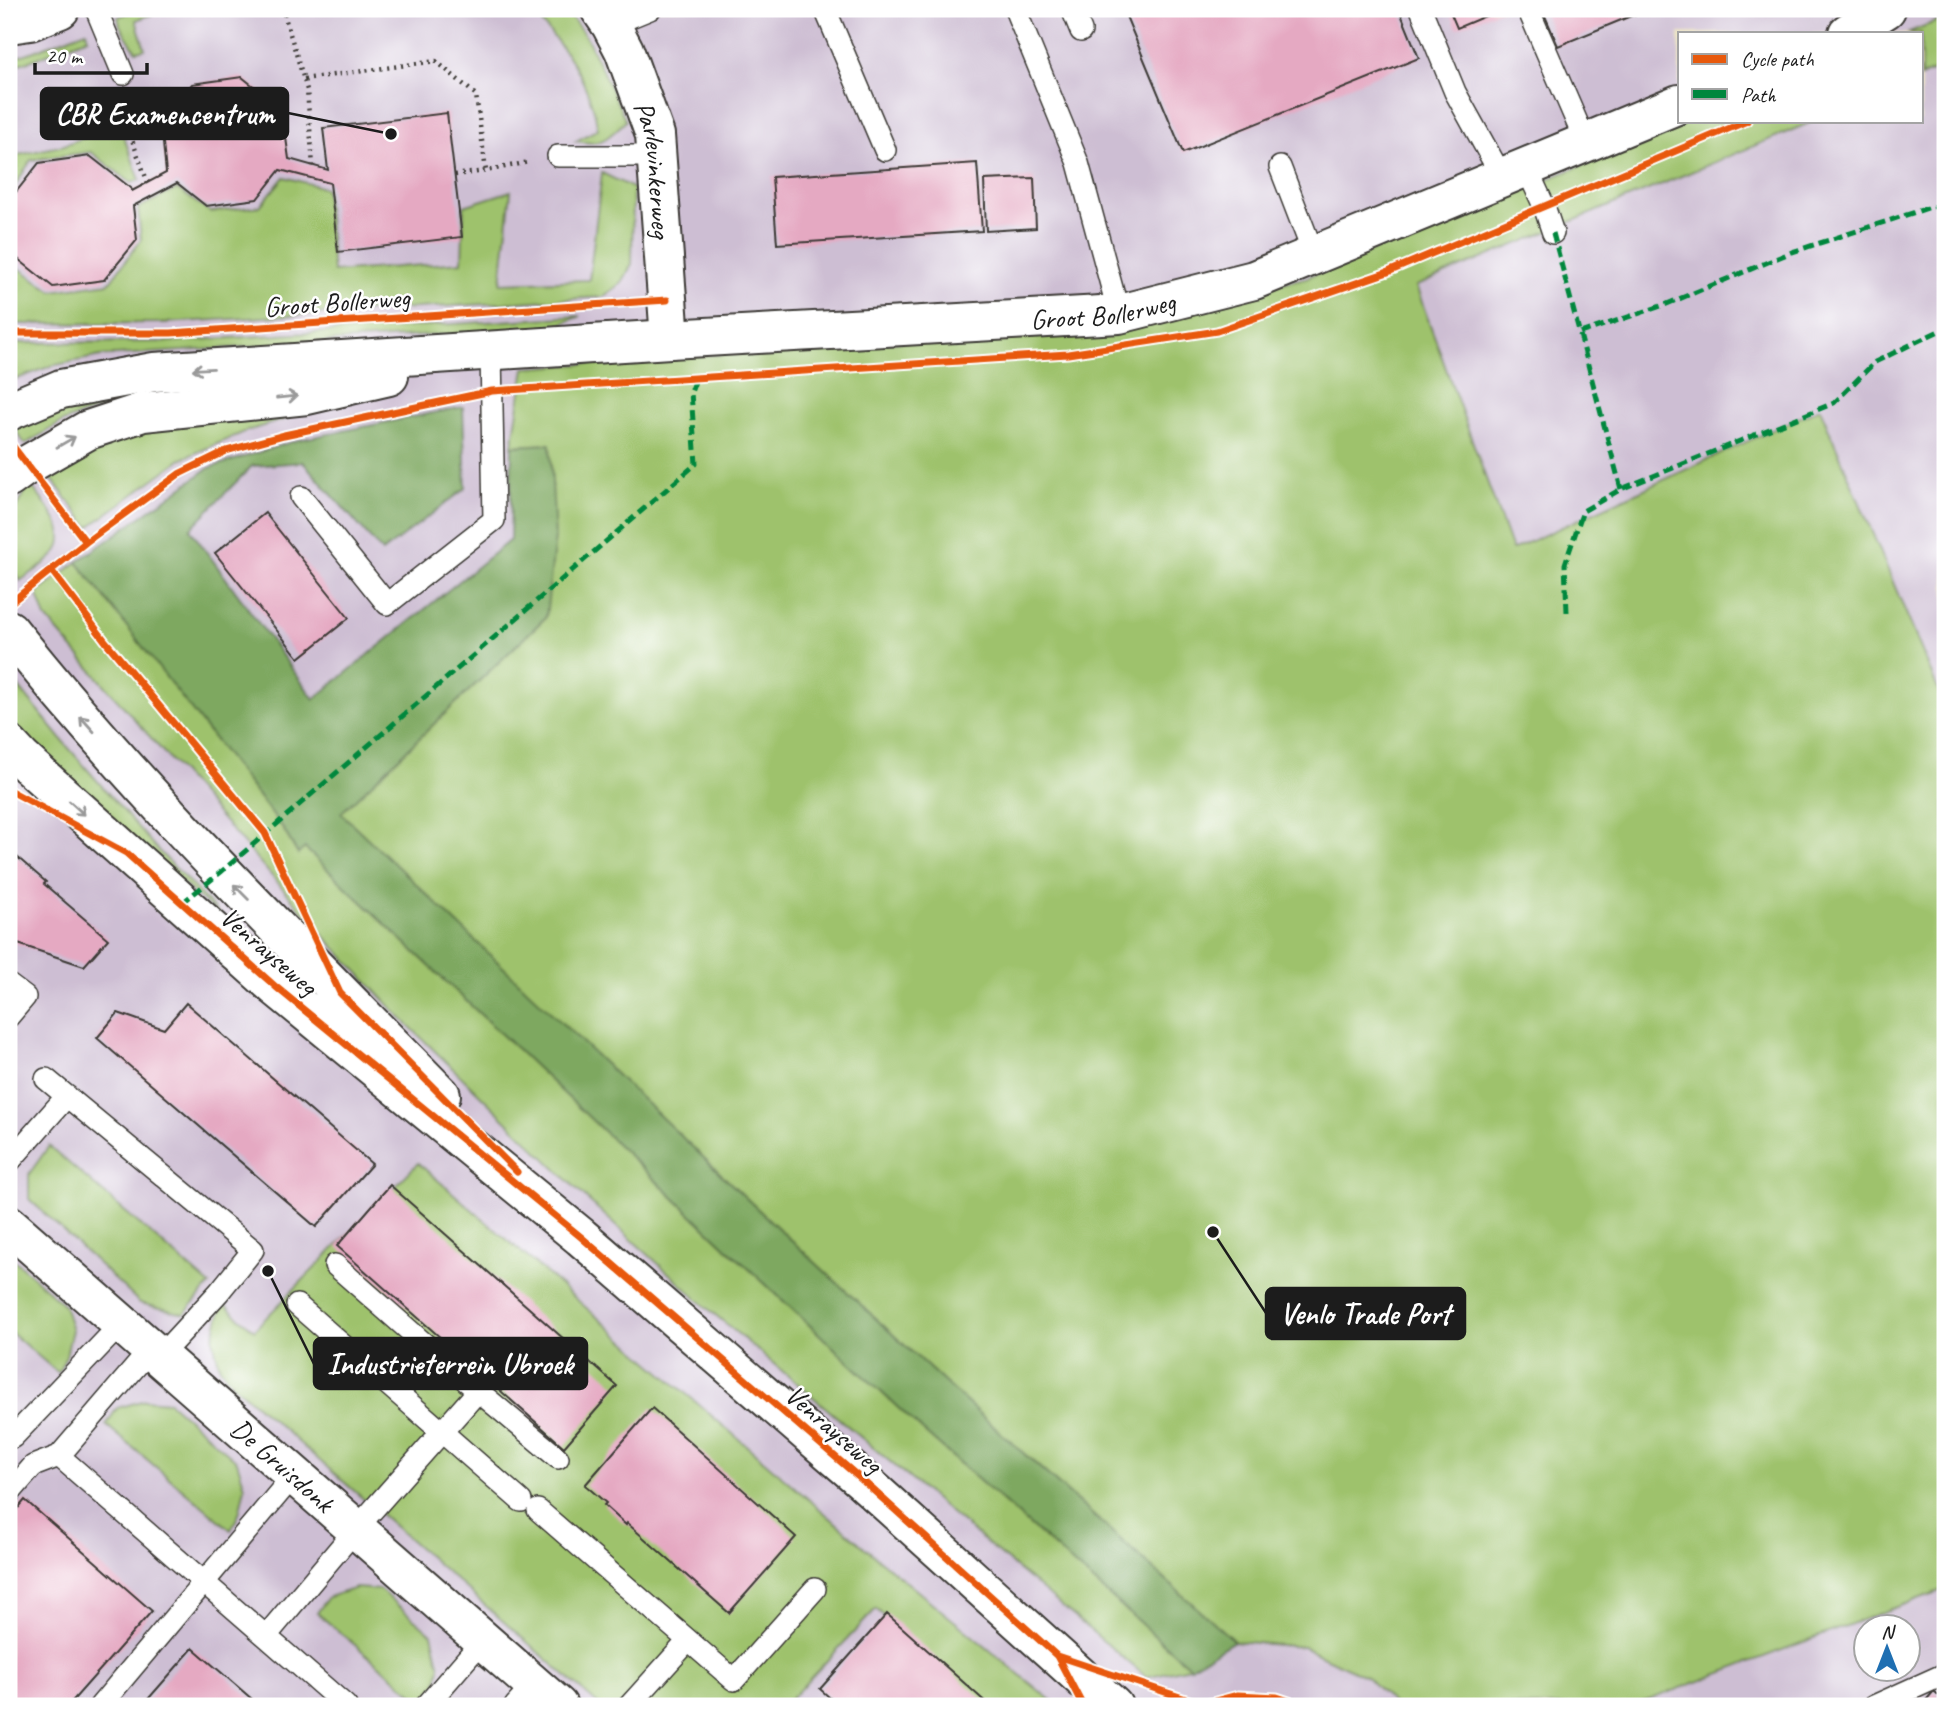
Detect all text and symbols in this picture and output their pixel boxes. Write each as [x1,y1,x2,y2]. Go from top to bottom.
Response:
scale bar [35,32,147,76]
legend [1678,32,1923,122]
text: 20 m [46,43,84,69]
text: Cycle path [1741,46,1814,72]
text: Path [1741,82,1777,108]
callout: CBR Examencentrum [41,88,288,139]
text: CBR Examencentrum [56,95,276,133]
street label: Parlevinkerweg [627,96,680,241]
street label: Groot Bollerweg [263,279,412,325]
street label: Groot Bollerweg [1029,283,1180,336]
one-way arrow [192,363,215,376]
one-way arrow [275,391,298,404]
one-way arrow [56,435,76,449]
one-way arrow [79,716,95,734]
one-way arrow [67,800,85,816]
one-way arrow [232,884,249,901]
street label: Venrayseweg [213,899,326,1004]
callout: Venlo Trade Port [1266,1288,1465,1339]
text: Venlo Trade Port [1280,1295,1455,1333]
callout: Industrieterrein Ubroek [314,1338,587,1389]
text: Industrieterrein Ubroek [327,1345,576,1383]
street label: Venrayseweg [778,1377,891,1482]
street label: De Gruisdonk [224,1410,343,1520]
north arrow [1853,1614,1923,1684]
text: N [1881,1620,1896,1644]

